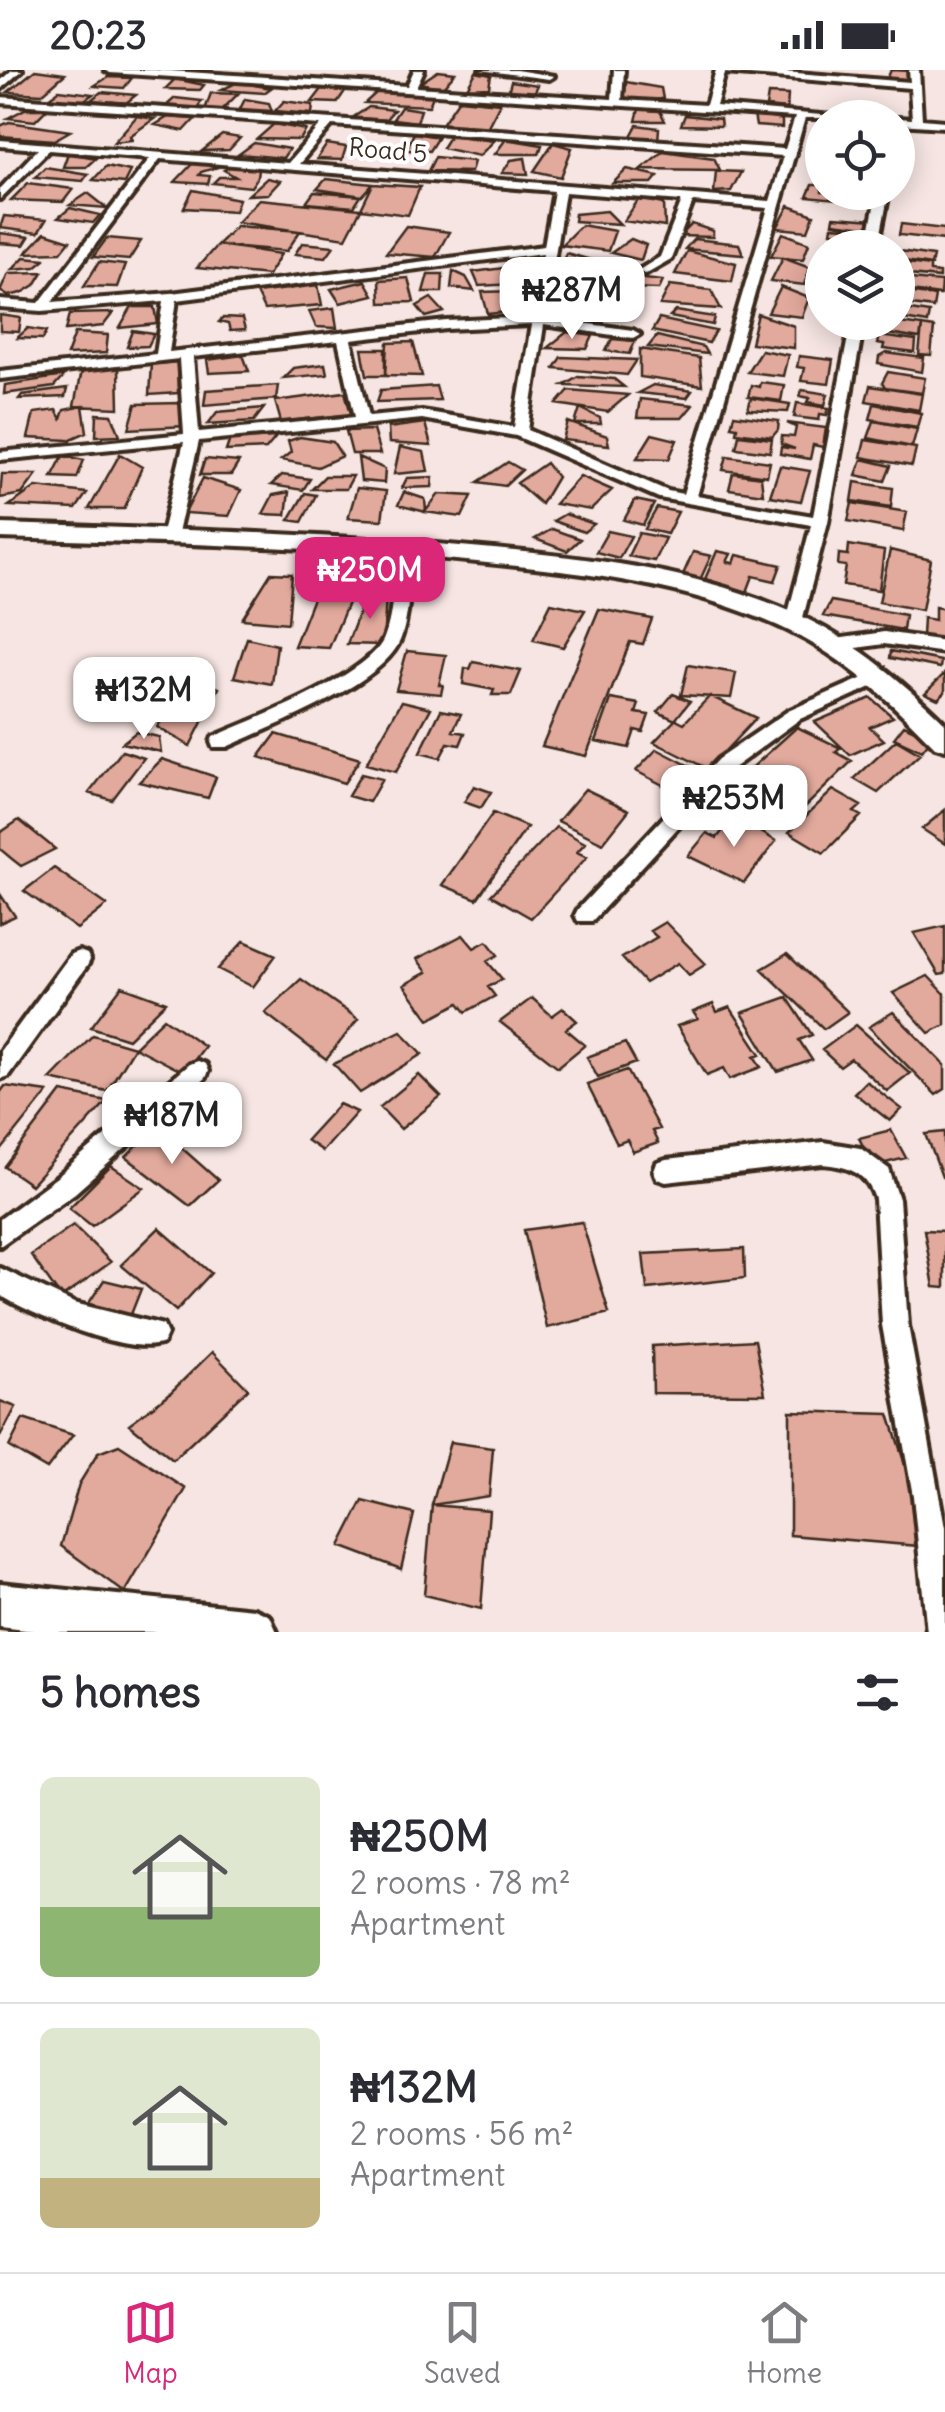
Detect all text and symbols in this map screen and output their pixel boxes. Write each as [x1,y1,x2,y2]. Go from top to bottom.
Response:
text: 20:23 [50,12,147,59]
map controls [805,100,915,340]
button: locate [805,100,915,210]
street label: Road 5 [347,131,429,169]
button: layers [805,230,915,340]
pin: ₦287M [502,257,642,342]
text: ₦287M [522,269,622,310]
pin: ₦250M [300,537,440,622]
text: ₦250M [317,549,423,590]
pin: ₦132M [74,657,214,742]
text: ₦132M [95,669,193,710]
pin: ₦253M [664,765,804,850]
text: ₦253M [682,777,786,818]
pin: ₦187M [102,1082,242,1167]
text: ₦187M [124,1094,220,1135]
icon: filters [850,1665,905,1720]
text: 5 homes [40,1666,201,1718]
text: ₦250M [350,1810,489,1862]
icon: home [120,1817,240,1937]
text: 2 rooms · 78 m² [350,1862,571,1903]
text: Apartment [350,1903,505,1944]
text: ₦132M [350,2061,478,2113]
icon: home [120,2068,240,2188]
text: 2 rooms · 56 m² [350,2113,573,2154]
text: Apartment [350,2154,505,2195]
tab: Map [123,2295,178,2391]
tab: Saved [424,2295,501,2391]
tab: Home [747,2295,822,2391]

